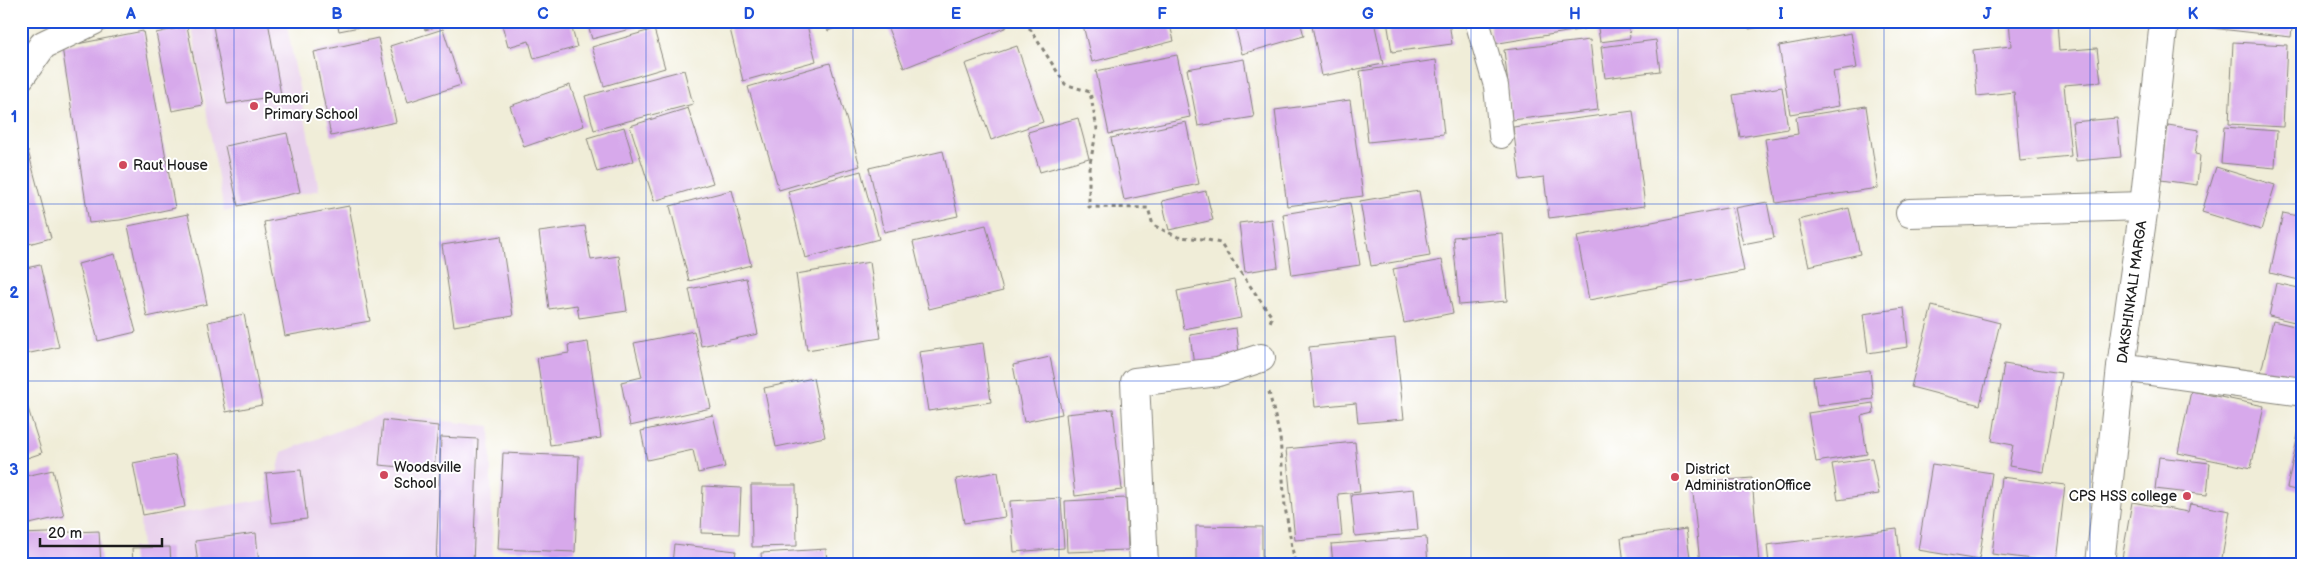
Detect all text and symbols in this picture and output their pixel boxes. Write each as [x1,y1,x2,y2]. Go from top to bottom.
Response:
text: A [125,5,136,24]
text: B [331,5,343,24]
text: C [537,5,549,24]
text: D [743,5,755,24]
text: E [951,5,961,24]
text: F [1157,5,1167,24]
text: G [1362,5,1374,24]
text: H [1569,5,1581,24]
text: I [1778,5,1784,24]
text: J [1983,5,1992,24]
text: K [2188,5,2199,24]
place label: Pumori Primary School [264,90,358,123]
marker: Pumori Primary School [248,100,260,112]
text: 1 [11,108,17,127]
place label: Raut House [133,157,208,174]
marker: Raut House [117,159,129,171]
street label: DAKSHINKALI MARGA [2114,219,2151,365]
text: 2 [9,284,19,303]
place label: Woodsville School [394,459,461,492]
text: 3 [9,461,19,480]
place label: District AdministrationOffice [1685,461,1811,494]
marker: Woodsville School [378,469,390,481]
marker: District AdministrationOffice [1669,471,1681,483]
place label: CPS HSS college [2069,488,2177,505]
marker: CPS HSS college [2181,490,2193,502]
scale bar [40,515,162,547]
text: 20 m [48,524,82,543]

